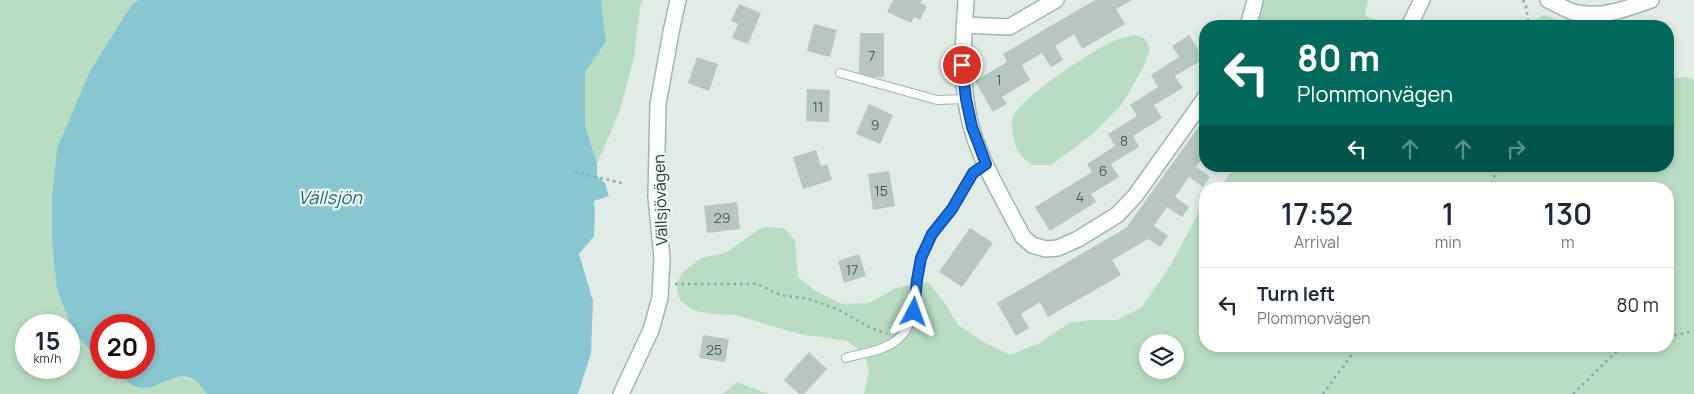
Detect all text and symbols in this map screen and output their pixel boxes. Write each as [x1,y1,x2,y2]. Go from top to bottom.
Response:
text: 80 m [1297,34,1380,82]
icon: left [1214,40,1279,105]
pin [941,44,983,86]
house number: 7 [868,46,876,65]
icon: arrive [948,51,976,79]
house number: 1 [996,70,1002,89]
text: Plommonvägen [1297,79,1453,109]
house number: 11 [813,97,823,116]
house number: 9 [871,115,879,134]
house number: 8 [1120,131,1128,150]
icon: left [1343,135,1371,163]
icon: ahead [1396,135,1424,163]
icon: ahead [1449,135,1477,163]
icon: right [1502,135,1530,163]
street label: Vällsjövägen [647,154,673,246]
house number: 6 [1099,161,1107,180]
house number: 15 [874,181,888,200]
water label: Vällsjön [298,185,363,209]
house number: 4 [1076,187,1084,206]
text: 17:52 [1281,193,1353,234]
text: 1 [1442,193,1455,234]
text: 130 [1543,193,1592,234]
house number: 29 [714,208,730,227]
text: Arrival [1294,231,1340,253]
text: min [1435,231,1462,253]
text: m [1561,231,1575,253]
house number: 17 [846,260,858,279]
text: Turn left [1257,281,1335,307]
position arrow [887,285,939,337]
icon: left [1214,291,1242,319]
text: 80 m [1616,292,1659,318]
text: Plommonvägen [1257,307,1371,329]
speed limit sign: 20 [90,314,155,379]
text: 15 [35,323,60,358]
map controls [1139,334,1184,379]
button: layers [1139,334,1184,379]
house number: 25 [706,340,722,359]
text: km/h [34,350,61,367]

